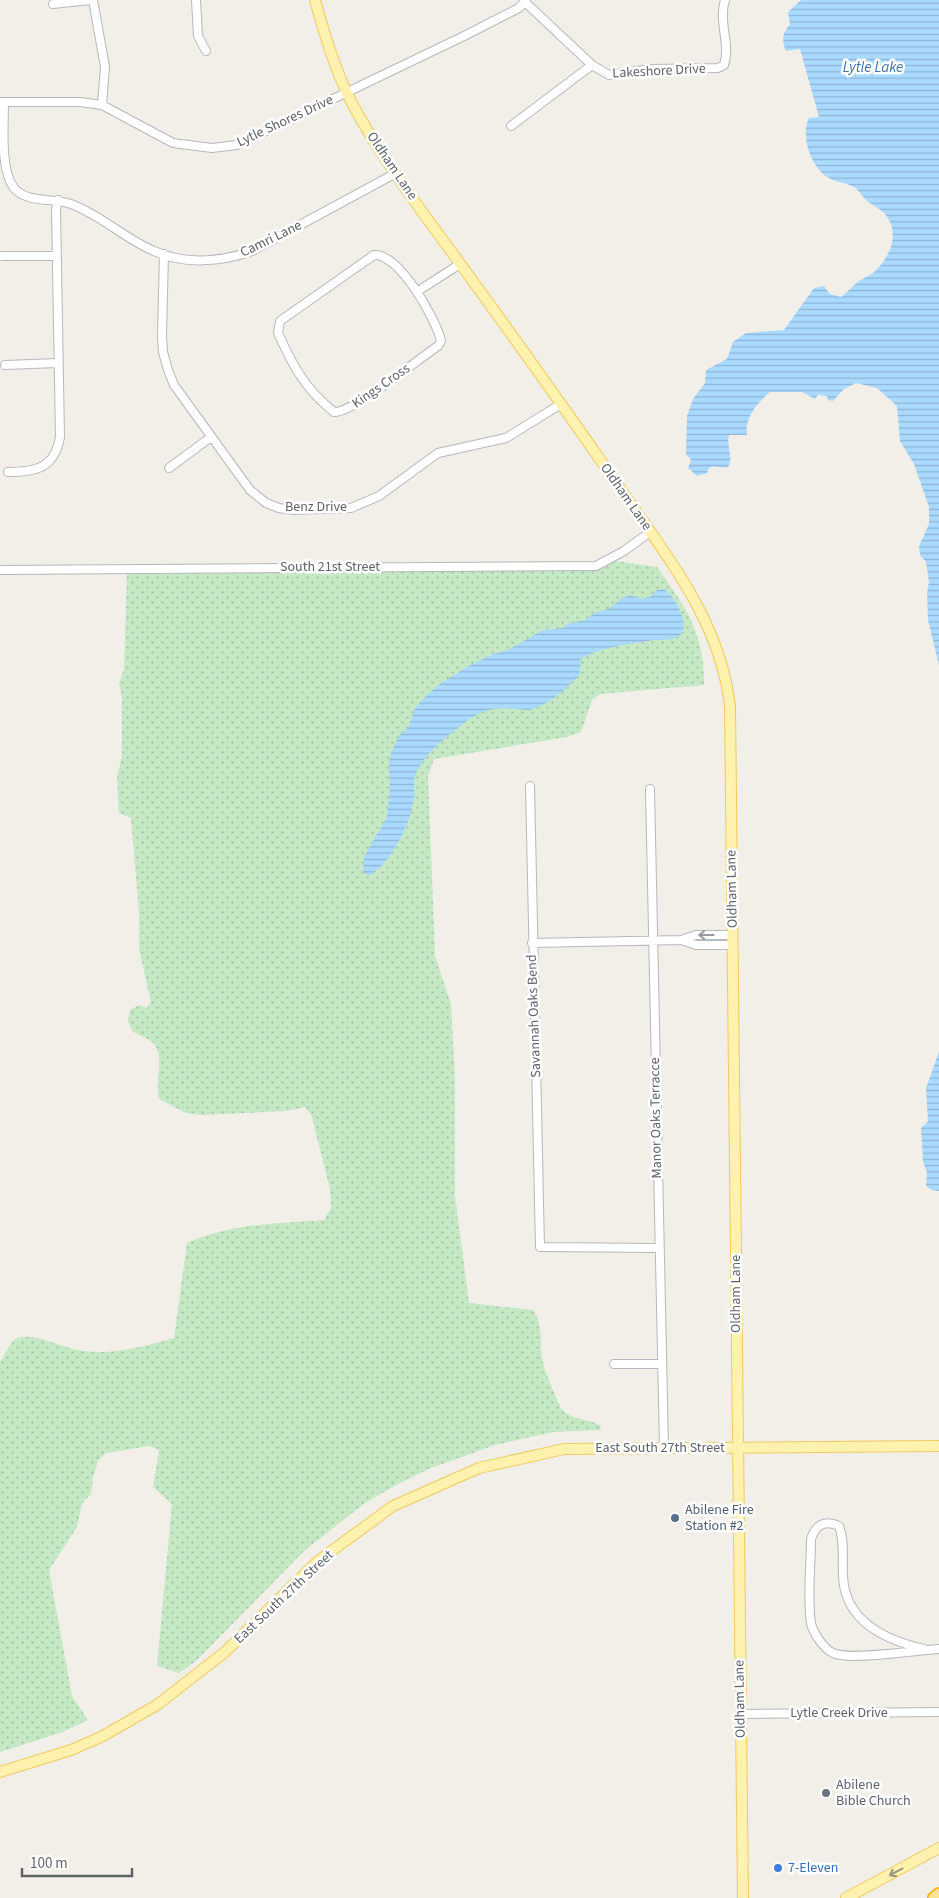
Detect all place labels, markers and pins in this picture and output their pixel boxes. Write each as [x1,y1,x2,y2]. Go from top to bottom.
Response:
place label: Abilene Fire Station #2 [685,1500,754,1536]
marker: Abilene Fire Station #2 [669,1512,681,1524]
place label: Abilene Bible Church [836,1775,911,1811]
marker: Abilene Bible Church [820,1787,832,1799]
place label: 7-Eleven [788,1858,838,1878]
marker: 7-Eleven [772,1862,784,1874]

